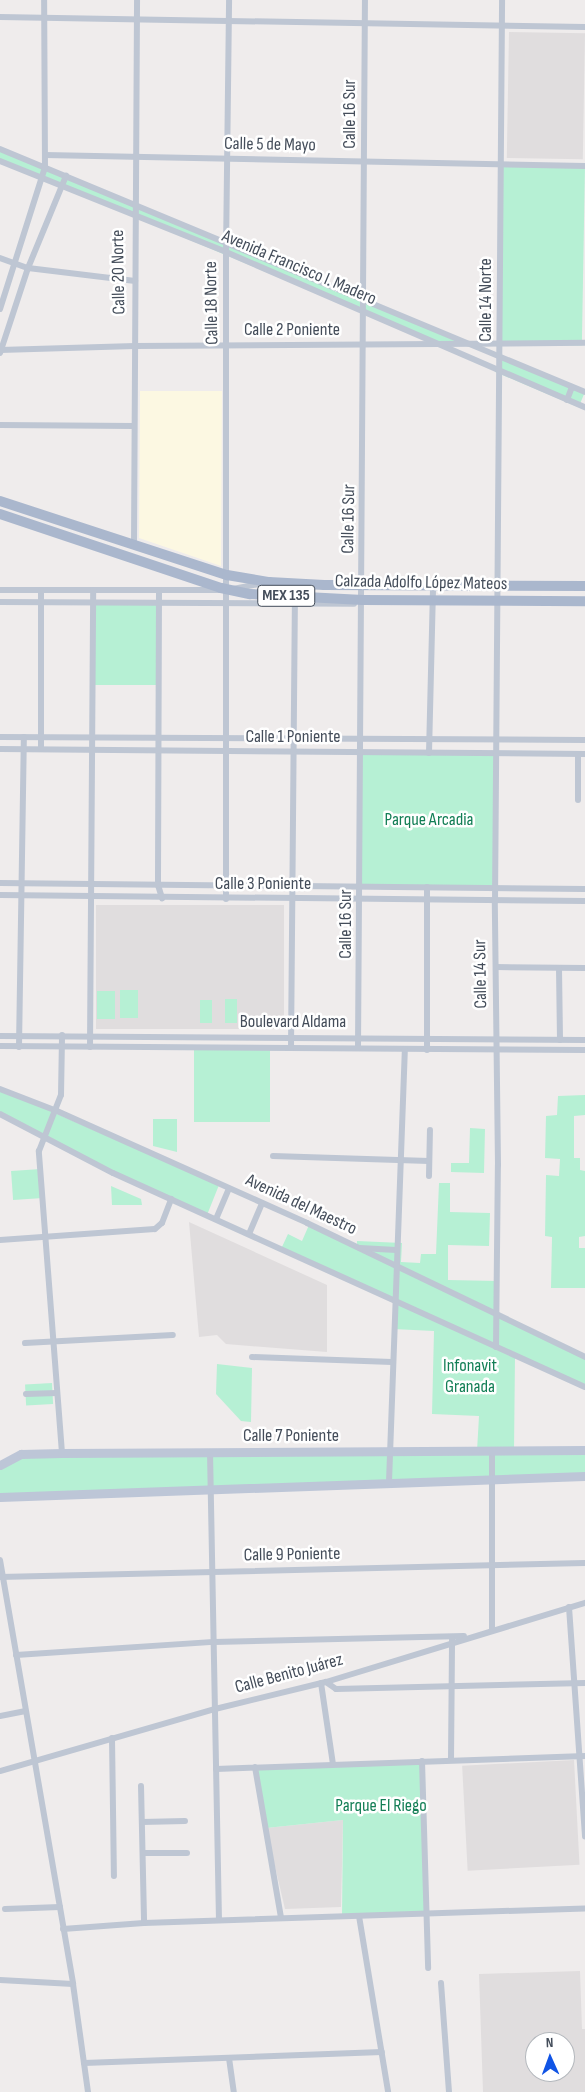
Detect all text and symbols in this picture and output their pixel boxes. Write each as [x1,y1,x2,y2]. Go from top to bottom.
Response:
street label: Calle 16 Sur [339,79,361,149]
street label: Calle 5 de Mayo [224,133,316,157]
street label: Avenida Francisco I. Madero [219,226,379,310]
street label: Calle 20 Norte [107,229,131,315]
street label: Calle 14 Norte [475,258,497,342]
street label: Calle 18 Norte [200,261,224,345]
street label: Calle 2 Poniente [244,319,340,341]
street label: Calle 16 Sur [338,484,360,554]
street label: Calzada Adolfo López Mateos [335,571,507,595]
road number: MEX 135 [256,582,316,610]
street label: Calle 1 Poniente [245,726,341,748]
park label: Parque Arcadia [385,809,473,831]
street label: Calle 3 Poniente [215,873,311,895]
street label: Calle 16 Sur [335,889,357,959]
street label: Calle 14 Sur [470,939,492,1009]
street label: Boulevard Aldama [240,1011,346,1033]
street label: Avenida del Maestro [242,1170,360,1240]
park label: Infonavit Granada [443,1356,497,1398]
street label: Calle 7 Poniente [243,1425,339,1447]
street label: Calle 9 Poniente [243,1543,341,1567]
street label: Calle Benito Juárez [233,1649,345,1699]
park label: Parque El Riego [335,1795,427,1817]
north arrow [525,2032,575,2082]
text: N [545,2034,554,2051]

